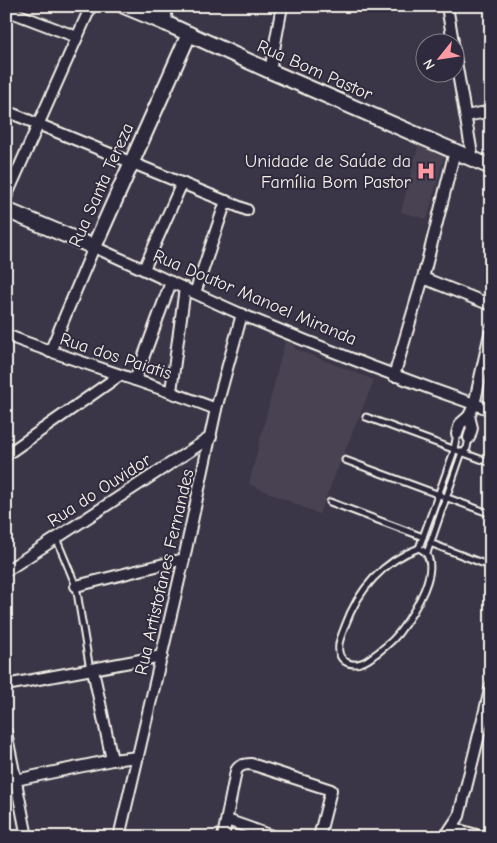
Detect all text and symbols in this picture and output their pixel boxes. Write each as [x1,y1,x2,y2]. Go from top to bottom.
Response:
north arrow [414,32,464,82]
street label: Rua Bom Pastor [254,36,377,106]
text: N [420,56,439,72]
street label: Rua Santa Tereza [65,120,138,251]
place label: Unidade de Saúde da Família Bom Pastor [245,151,412,193]
hospital icon: Unidade de Saúde da Família Bom Pastor [415,160,437,182]
street label: Rua Doutor Manoel Miranda [150,245,360,350]
street label: Rua dos Paiatis [57,329,174,384]
street label: Rua do Ouvidor [44,449,156,532]
street label: Rua Artistofanes Fernandes [131,467,198,677]

